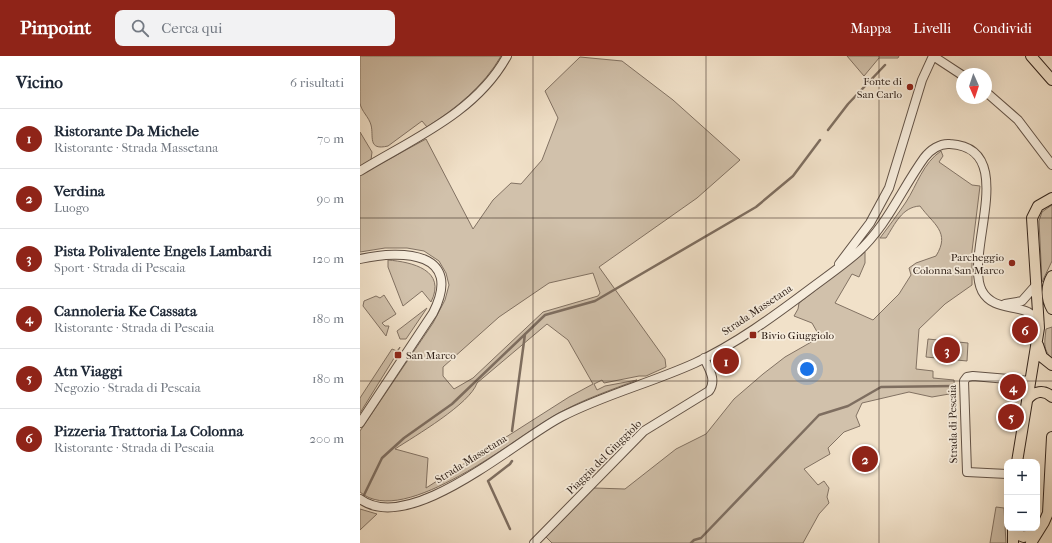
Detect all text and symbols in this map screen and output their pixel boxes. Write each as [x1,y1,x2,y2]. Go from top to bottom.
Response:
search box [115,10,395,46]
text: Pinpoint [20,17,91,39]
icon: search [129,17,151,39]
text: Cerca qui [161,19,223,37]
text: Mappa [850,20,891,37]
text: Livelli [913,20,951,37]
text: Condividi [973,20,1032,37]
north arrow [956,68,992,104]
text: Vicino [16,72,63,92]
text: 6 risultati [290,75,344,90]
place label: Fonte di San Carlo [857,75,903,101]
marker: Fonte di San Carlo [905,82,915,92]
text: Ristorante Da Michele [54,122,199,140]
text: 1 [27,131,31,146]
text: 70 m [317,131,344,146]
text: Ristorante · Strada Massetana [54,140,218,155]
text: Verdina [54,182,105,200]
text: 2 [26,191,32,206]
text: 90 m [316,191,344,206]
text: Luogo [54,200,89,215]
text: Pista Polivalente Engels Lambardi [54,242,272,260]
text: 3 [26,251,32,266]
text: 120 m [312,251,344,266]
place label: Parcheggio Colonna San Marco [913,251,1004,277]
marker: Parcheggio Colonna San Marco [1007,258,1017,268]
text: Sport · Strada di Pescaia [54,260,186,275]
street label: Strada Massetana [719,281,795,338]
text: Cannoleria Ke Cassata [54,302,197,320]
text: 4 [25,311,33,326]
text: 180 m [312,311,344,326]
pin: 6 [1012,315,1038,345]
text: Ristorante · Strada di Pescaia [54,320,214,335]
place label: Bivio Giuggiolo [761,329,834,342]
marker: Bivio Giuggiolo [748,330,758,340]
pin: 3 [934,335,960,365]
pin: 1 [713,346,739,376]
place label: San Marco [406,349,456,362]
marker: San Marco [393,350,403,360]
your location [797,359,817,379]
text: Atn Viaggi [54,362,123,380]
text: 5 [26,371,32,386]
text: 180 m [312,371,344,386]
pin: 4 [1000,372,1026,402]
text: Negozio · Strada di Pescaia [54,380,201,395]
street label: Strada di Pescaia [946,384,960,463]
pin: 5 [998,402,1024,432]
street label: Piaggia del Giuggiolo [564,417,644,497]
text: Pizzeria Trattoria La Colonna [54,422,243,440]
text: 6 [25,431,33,446]
text: 200 m [309,431,344,446]
street label: Strada Massetana [433,431,510,486]
text: Ristorante · Strada di Pescaia [54,440,214,455]
pin: 2 [852,444,878,474]
map controls [1004,459,1040,531]
button: + [1004,459,1040,495]
button: − [1004,495,1040,531]

